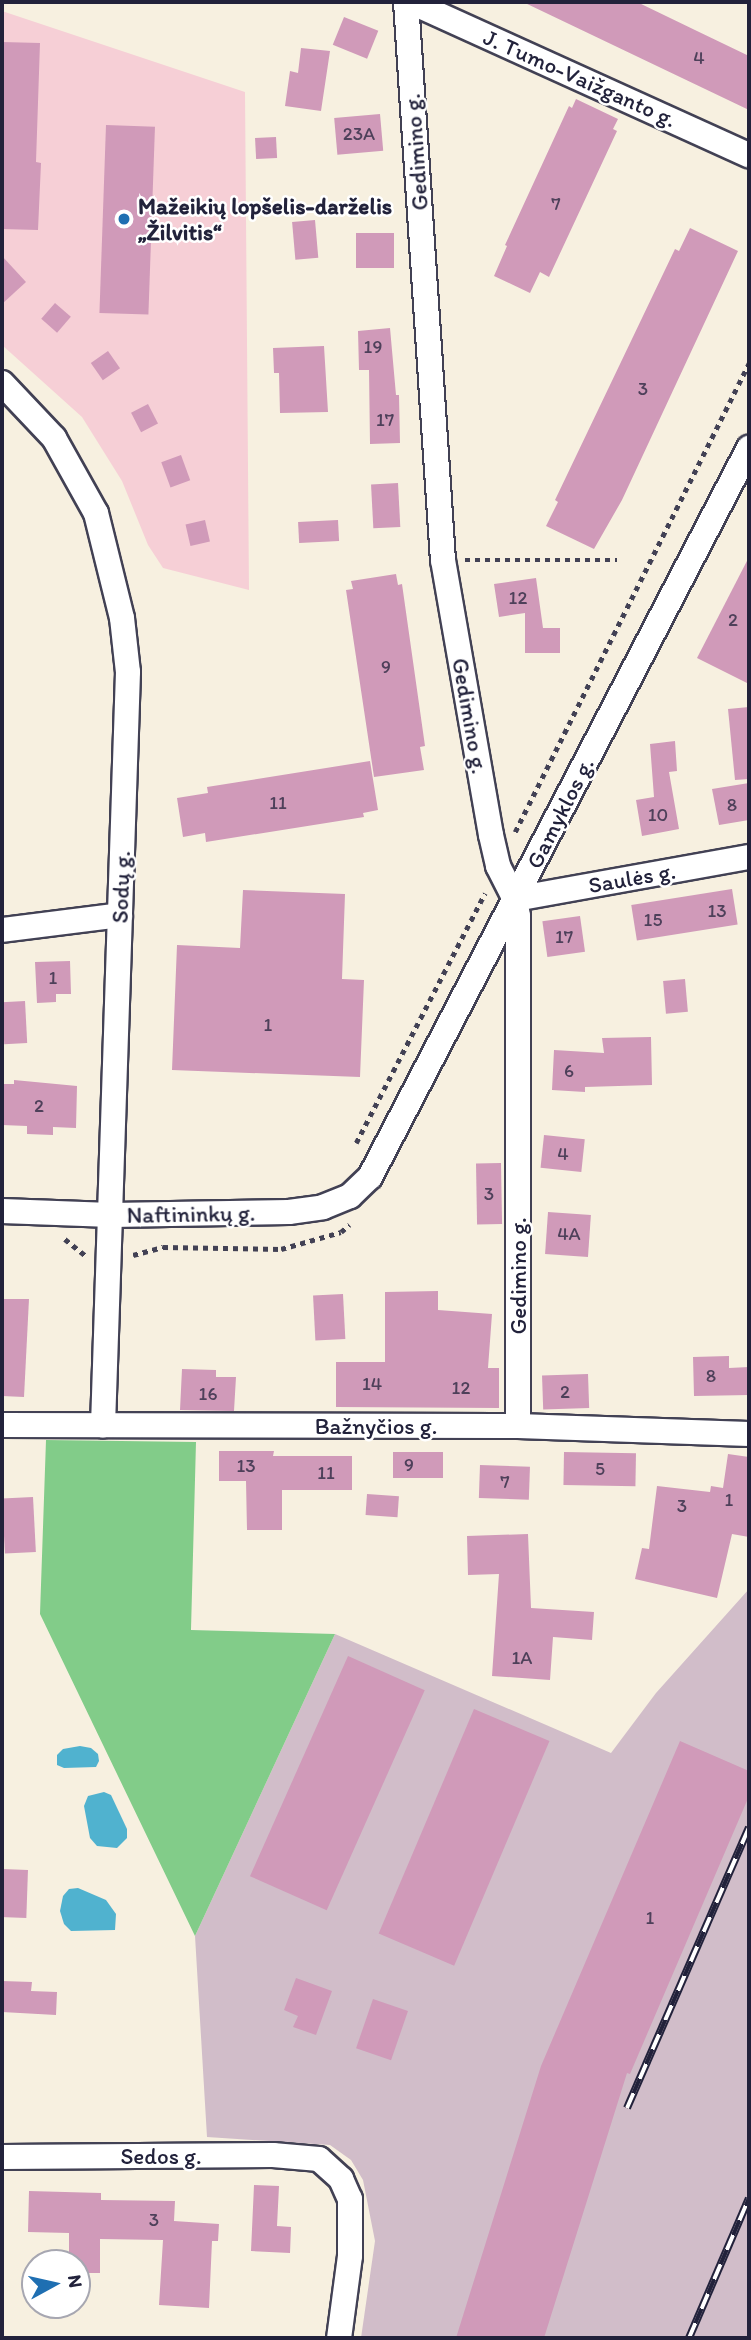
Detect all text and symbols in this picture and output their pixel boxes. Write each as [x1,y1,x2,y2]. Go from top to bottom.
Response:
street label: J. Tumo-Vaižganto g. [480,23,680,133]
house number: 4 [693,47,705,69]
street label: Gedimino g. [398,93,434,211]
house number: 23A [343,123,375,145]
place label: Mažeikių lopšelis-darželis „Žilvitis“ [138,192,391,246]
house number: 7 [551,193,561,215]
marker: Mažeikių lopšelis-darželis „Žilvitis“ [116,211,132,227]
house number: 19 [364,336,382,358]
house number: 3 [638,378,648,400]
house number: 17 [376,409,394,431]
house number: 12 [509,587,527,609]
house number: 2 [728,609,738,631]
house number: 9 [381,656,391,678]
street label: Gedimino g. [446,656,494,776]
street label: Gamyklos g. [520,753,600,873]
house number: 11 [269,792,287,814]
house number: 8 [727,794,737,816]
house number: 10 [648,804,668,826]
street label: Sodų g. [106,850,136,924]
street label: Saulės g. [586,857,678,899]
house number: 13 [707,900,727,922]
house number: 15 [644,909,662,931]
house number: 17 [555,926,573,948]
house number: 1 [49,967,57,989]
house number: 1 [264,1014,272,1036]
house number: 6 [564,1060,574,1082]
house number: 2 [34,1095,44,1117]
house number: 4 [557,1143,569,1165]
house number: 3 [484,1183,494,1205]
street label: Naftininkų g. [126,1199,256,1229]
street label: Gedimino g. [504,1217,532,1335]
house number: 4A [557,1223,581,1245]
house number: 8 [706,1365,716,1387]
house number: 14 [362,1373,382,1395]
house number: 12 [452,1377,470,1399]
house number: 2 [560,1381,570,1403]
house number: 16 [199,1383,217,1405]
street label: Bažnyčios g. [315,1412,437,1440]
house number: 9 [404,1454,414,1476]
house number: 13 [236,1455,256,1477]
house number: 5 [595,1458,605,1480]
house number: 11 [317,1462,335,1484]
house number: 7 [500,1471,510,1493]
house number: 1 [725,1489,733,1511]
house number: 3 [677,1495,687,1517]
house number: 1A [512,1647,532,1669]
house number: 1 [646,1907,654,1929]
street label: Sedos g. [120,2142,202,2170]
house number: 3 [149,2209,159,2231]
north arrow [21,2249,91,2319]
text: N [63,2273,88,2289]

